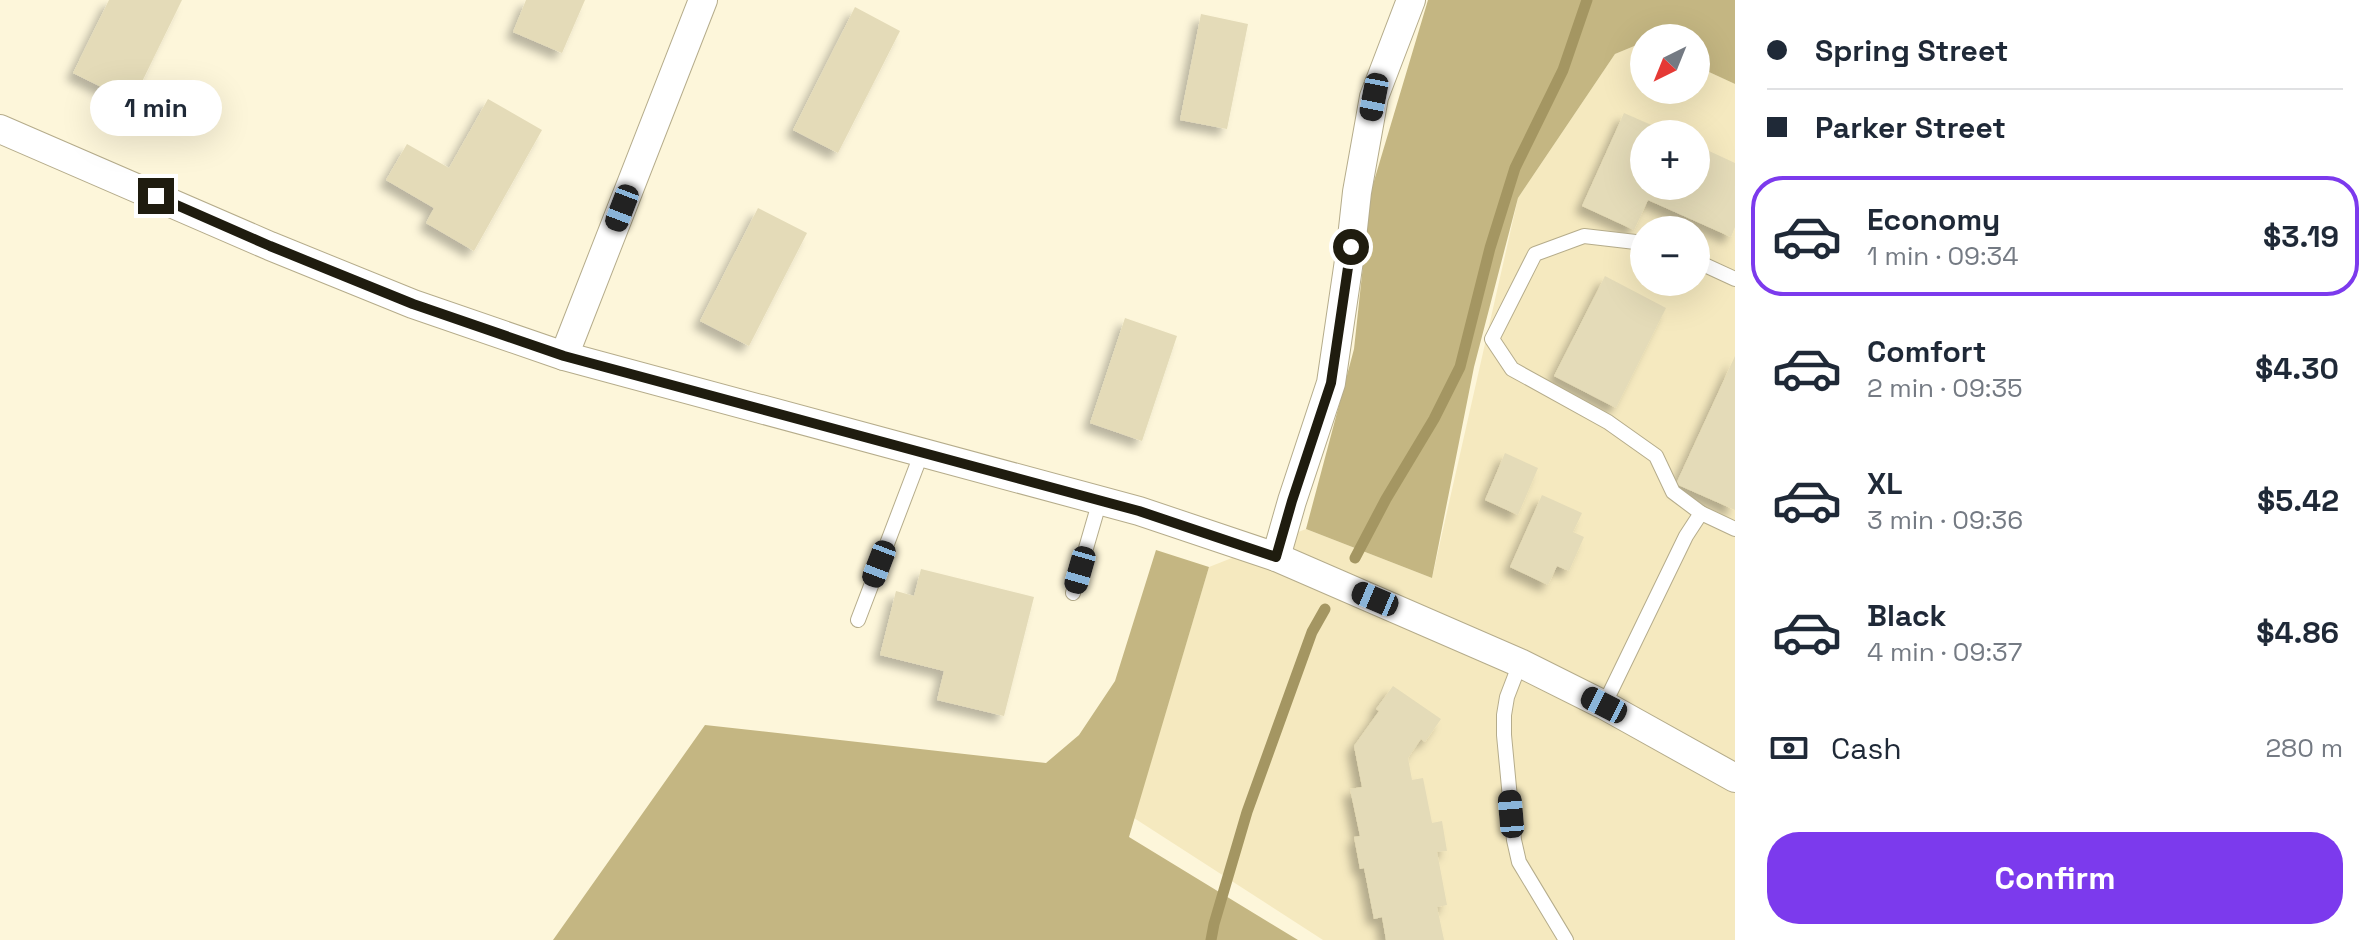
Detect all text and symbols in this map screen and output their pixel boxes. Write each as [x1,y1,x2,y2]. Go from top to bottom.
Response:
north arrow [1630,24,1710,104]
map controls [1630,24,1710,296]
text: Spring Street [1815,31,2008,70]
car [1358,71,1390,123]
callout: 1 min [90,80,222,136]
text: 1 min [124,91,188,125]
text: Parker Street [1815,108,2006,147]
button: + [1630,120,1710,200]
route end [138,178,174,214]
car [602,181,642,235]
icon: car [1771,200,1843,272]
text: Economy [1867,200,2000,239]
button: − [1630,216,1710,296]
text: $3.19 [2263,217,2339,256]
route start [1333,229,1369,265]
text: 1 min · 09:34 [1867,239,2019,273]
icon: car [1771,332,1843,404]
text: Comfort [1867,332,1986,371]
text: $4.30 [2255,349,2339,388]
text: 2 min · 09:35 [1867,371,2023,405]
icon: car [1771,464,1843,536]
text: XL [1867,464,1903,503]
text: $5.42 [2257,481,2339,520]
text: 3 min · 09:36 [1867,503,2023,537]
car [859,537,899,591]
car [1062,544,1098,596]
car [1348,579,1402,619]
icon: car [1771,596,1843,668]
text: Black [1867,596,1946,635]
text: $4.86 [2256,613,2339,652]
text: 4 min · 09:37 [1867,635,2022,669]
car [1577,683,1631,727]
icon: cash [1767,726,1811,770]
text: Cash [1831,729,1902,768]
text: 280 m [2265,731,2343,765]
car [1497,789,1525,839]
button: Confirm [1767,832,2343,924]

